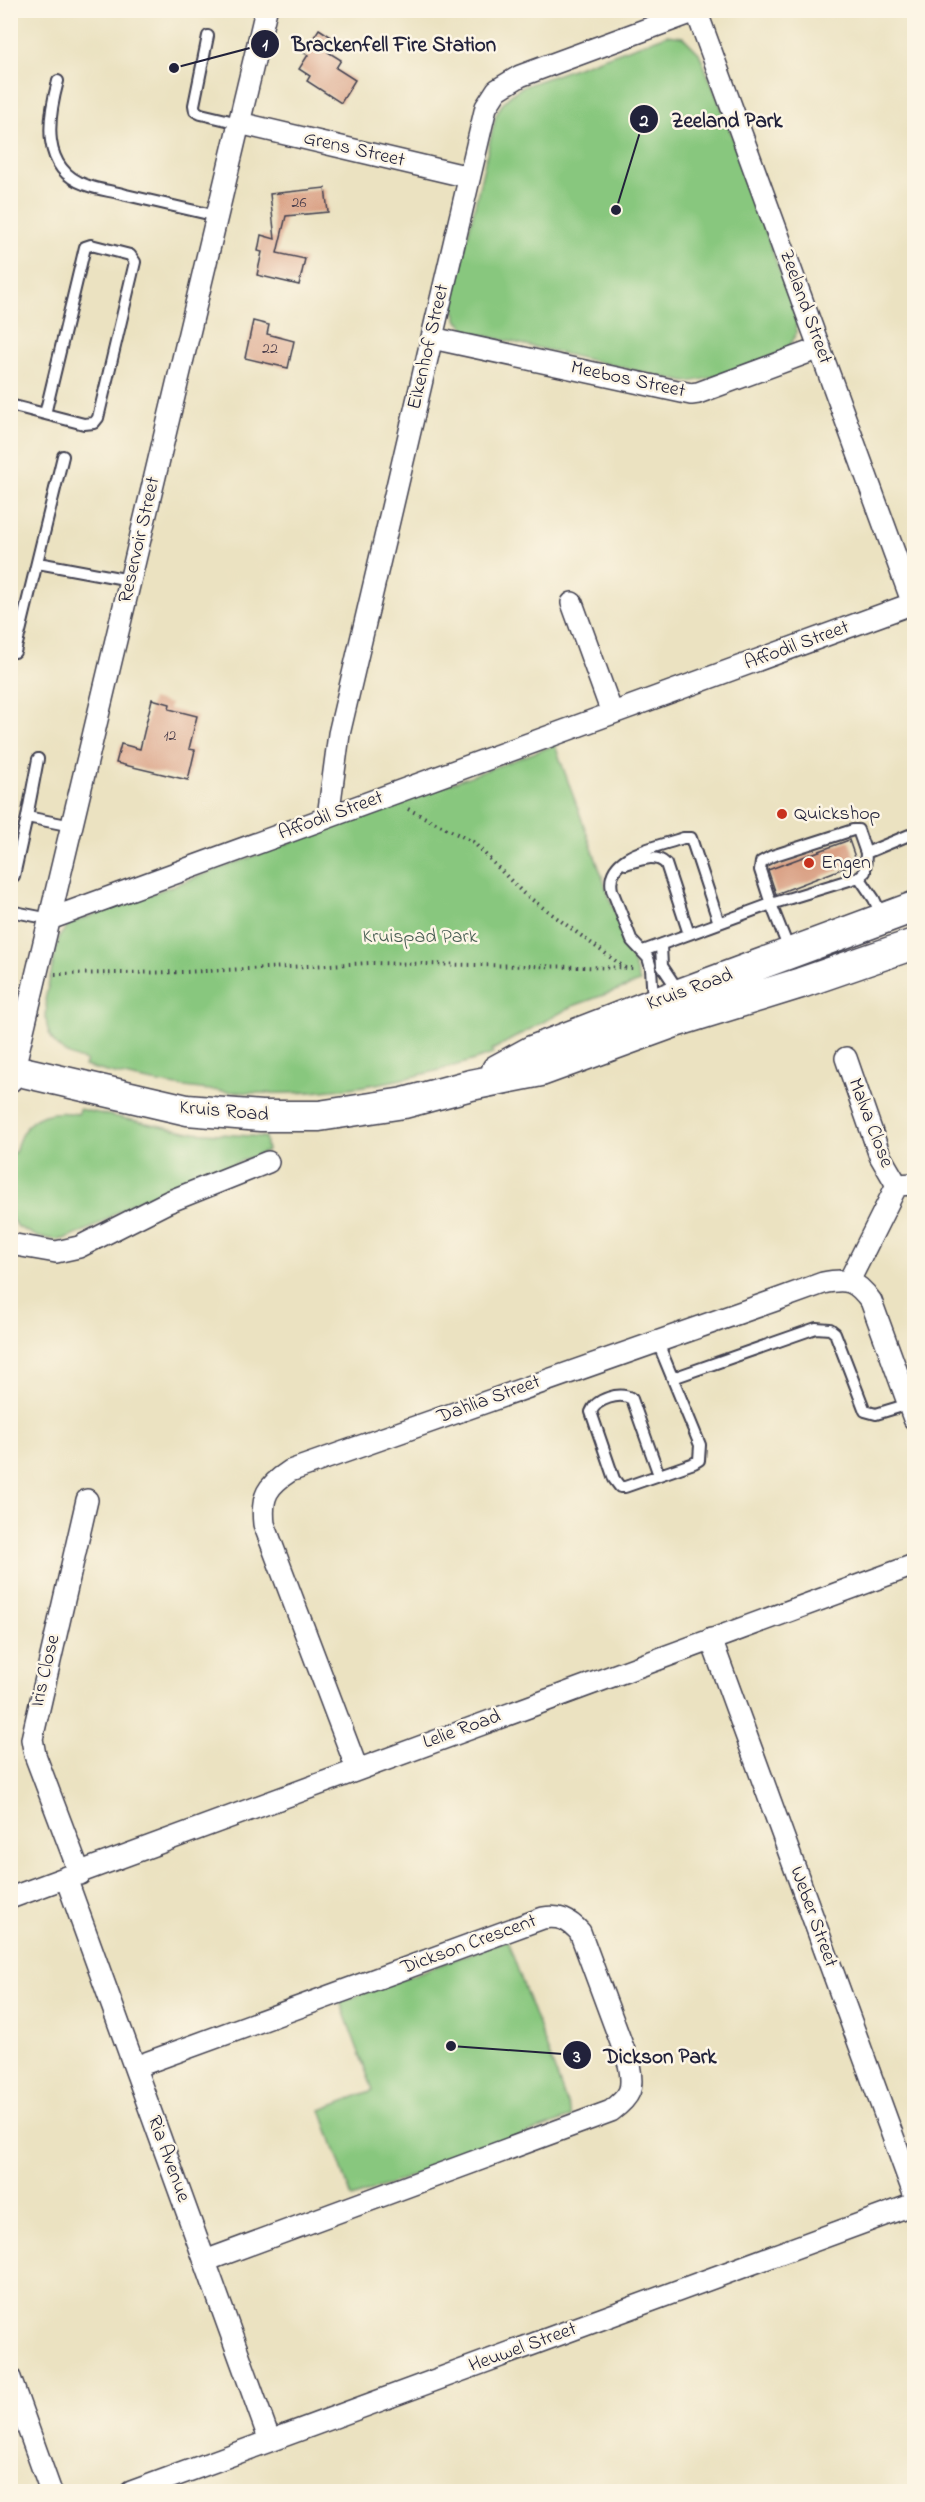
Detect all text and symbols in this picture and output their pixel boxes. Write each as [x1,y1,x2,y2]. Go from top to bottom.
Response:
callout: Brackenfell Fire Station [250,24,509,63]
text: Brackenfell Fire Station [291,31,496,61]
text: 1 [262,33,268,59]
callout: Zeeland Park [629,100,794,139]
text: Zeeland Park [672,107,783,137]
text: 2 [639,109,649,135]
street label: Grens Street [300,124,408,176]
house number: 26 [292,191,307,215]
street label: Zeeland Street [771,246,839,369]
street label: Eikenhof Street [400,281,458,413]
house number: 22 [262,337,278,361]
street label: Meebos Street [568,354,688,406]
street label: Reservoir Street [111,474,169,606]
street label: Affodil Street [741,614,854,678]
house number: 12 [163,724,177,748]
street label: Affodil Street [275,784,388,848]
place label: Quickshop [794,800,881,829]
marker: Quickshop [775,807,789,821]
place label: Engen [821,849,871,879]
marker: Engen [802,856,816,870]
park label: Kruispad Park [362,923,478,952]
street label: Kruis Road [643,961,737,1019]
street label: Malva Close [840,1074,900,1172]
street label: Kruis Road [178,1094,270,1130]
street label: Dahlia Street [432,1368,545,1432]
street label: Iris Close [24,1632,68,1710]
street label: Lelie Road [419,1703,505,1757]
street label: Weber Street [781,1862,845,1972]
street label: Dickson Crescent [396,1907,541,1983]
callout: Dickson Park [562,2036,728,2075]
text: Dickson Park [603,2043,717,2073]
text: 3 [572,2045,581,2071]
street label: Ria Avenue [139,2112,197,2206]
street label: Heuwel Street [465,2315,581,2381]

